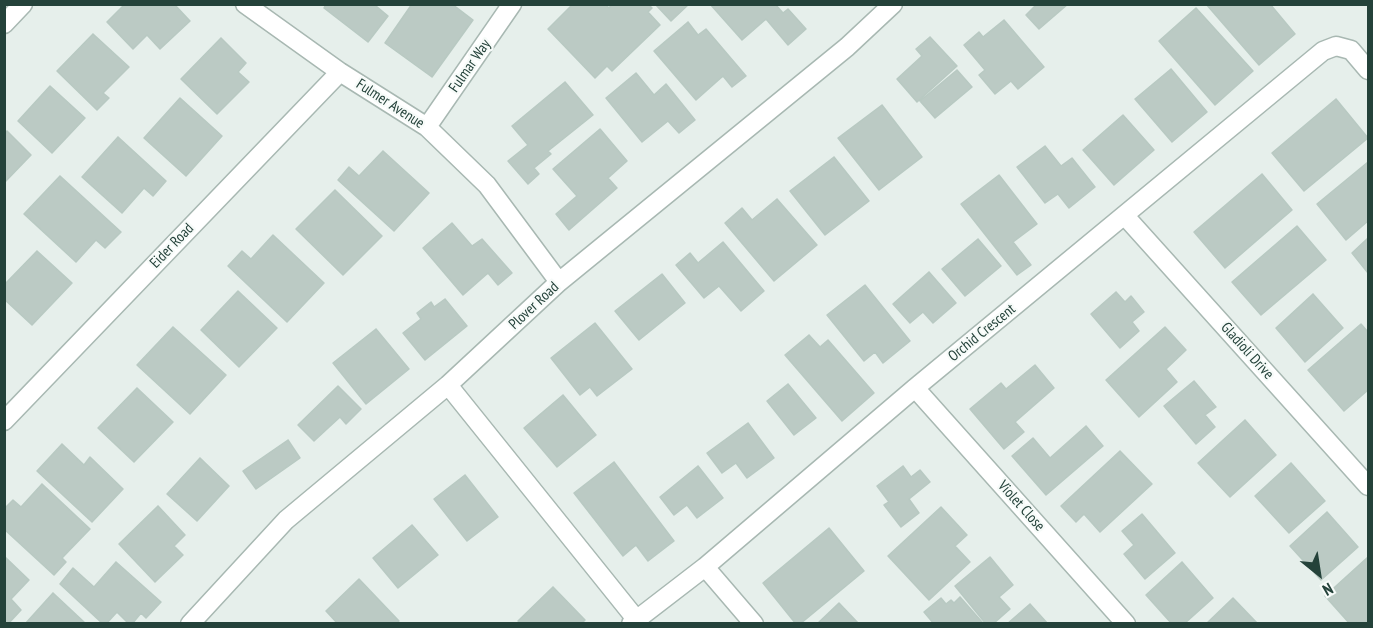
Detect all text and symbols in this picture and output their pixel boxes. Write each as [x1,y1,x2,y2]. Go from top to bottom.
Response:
street label: Fulmar Way [445,36,495,96]
street label: Fulmer Avenue [353,75,427,133]
street label: Eider Road [146,220,198,272]
street label: Plover Road [505,278,563,334]
street label: Orchid Crescent [945,300,1019,366]
street label: Gladioli Drive [1217,319,1277,383]
street label: Violet Close [994,477,1048,535]
north arrow [1289,544,1349,604]
text: N [1319,579,1337,600]

